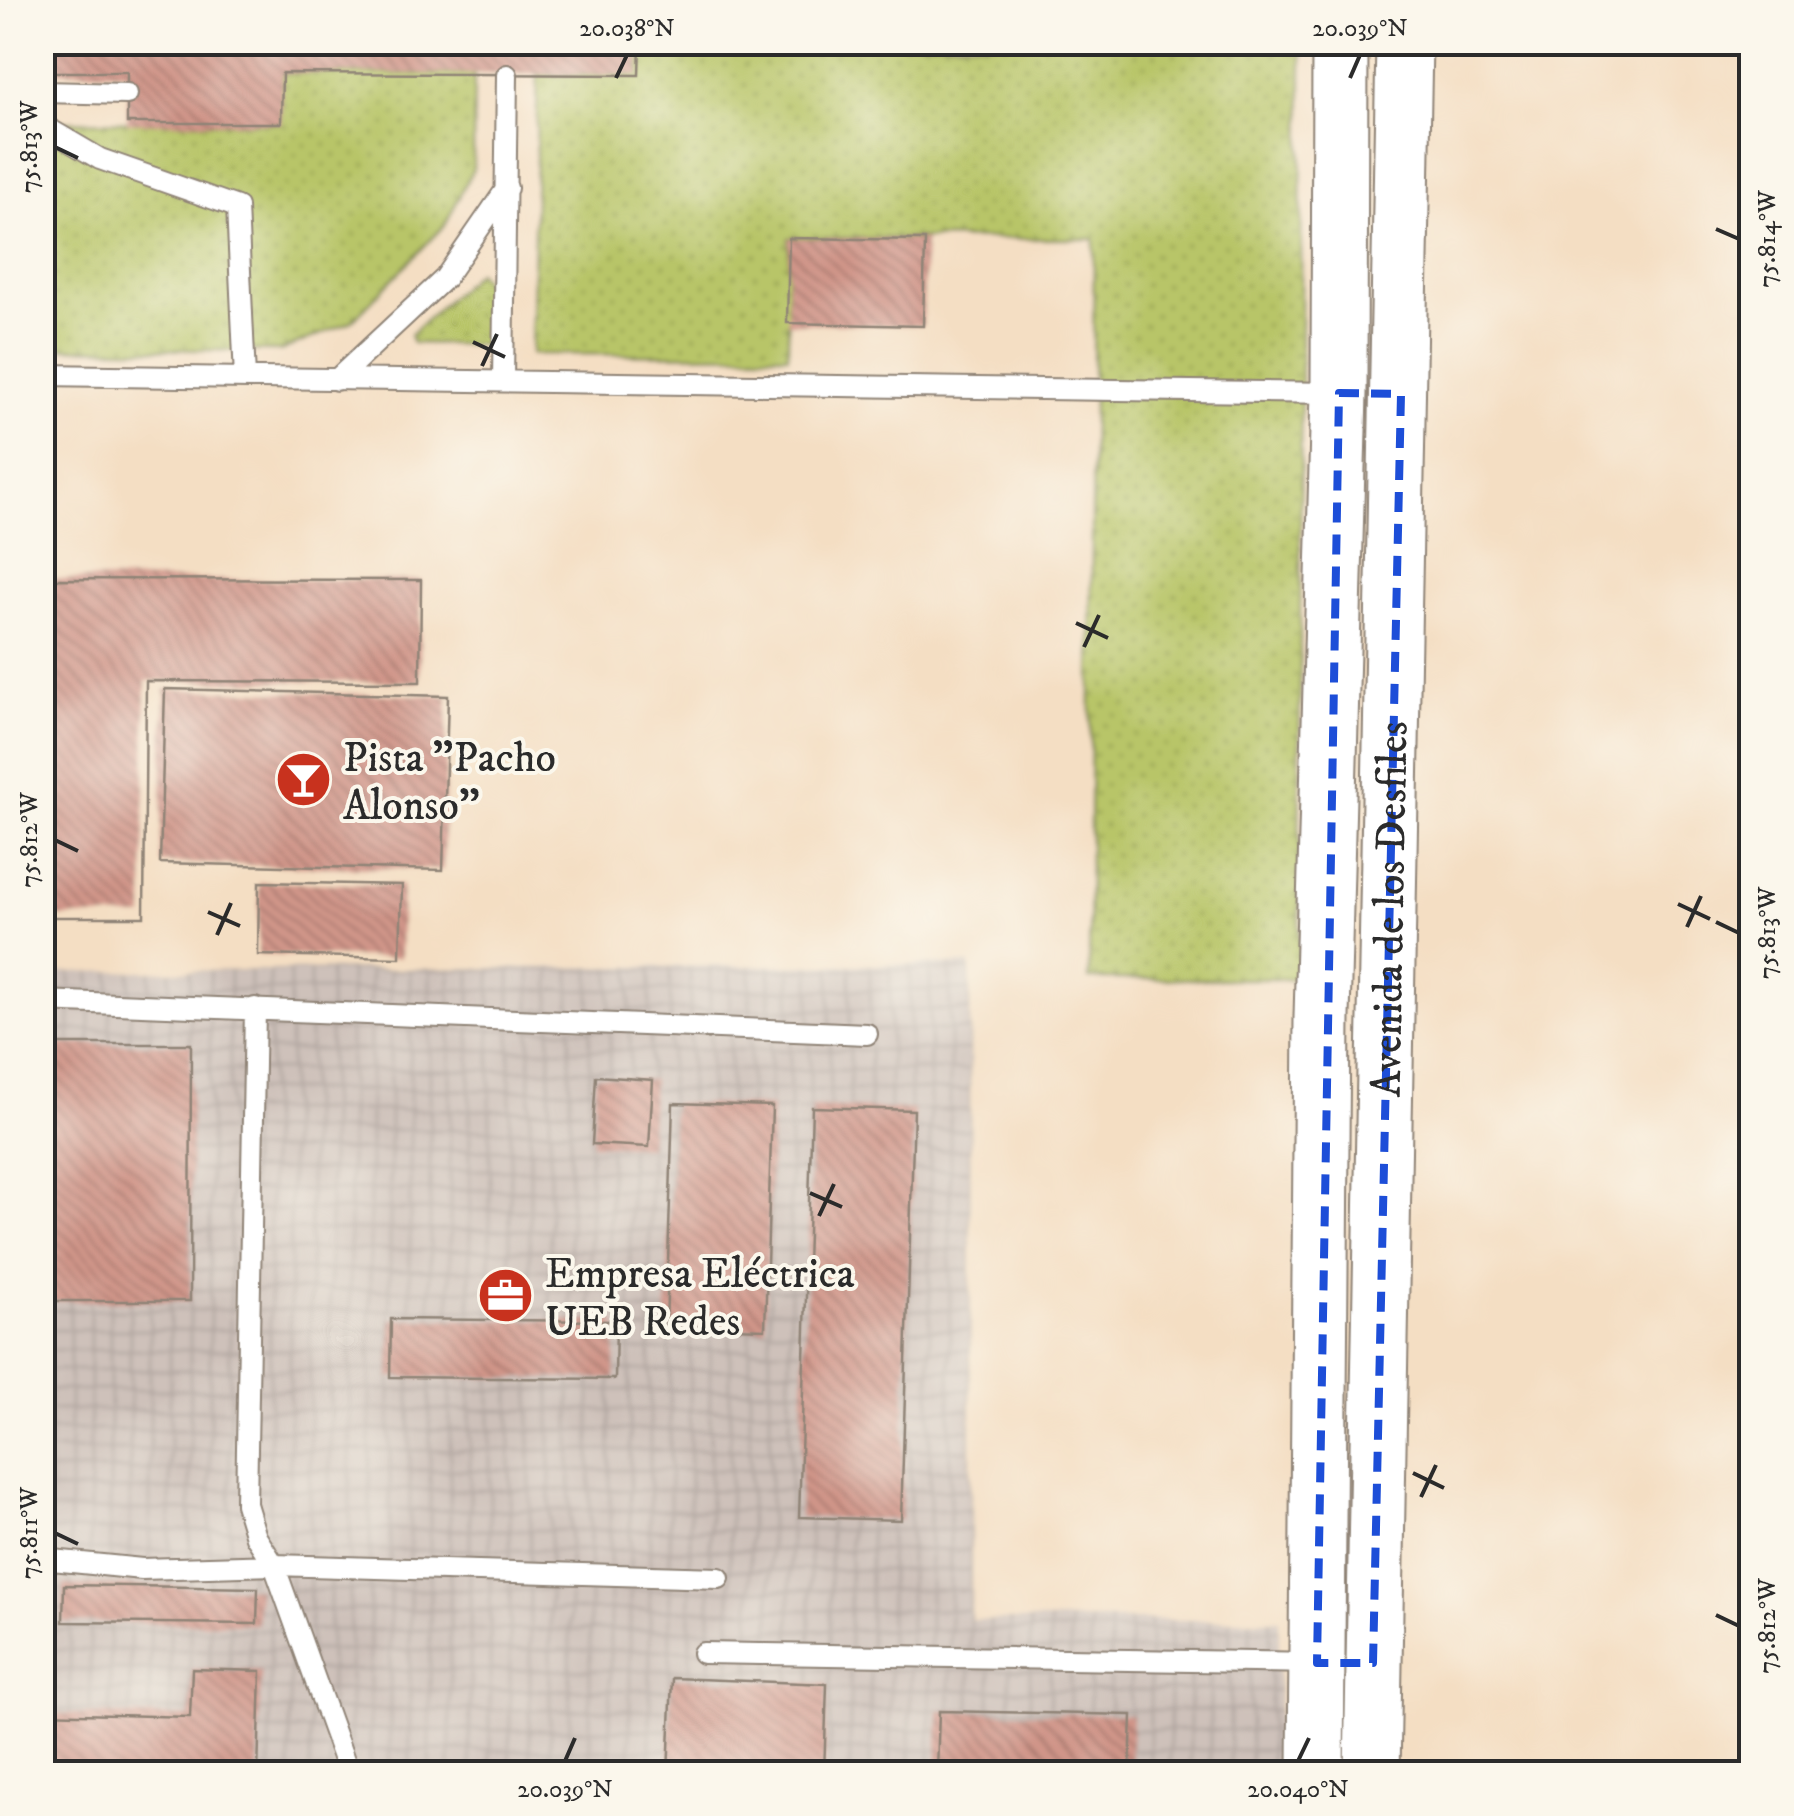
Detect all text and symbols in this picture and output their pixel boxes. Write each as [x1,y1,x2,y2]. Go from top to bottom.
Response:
text: 20.038°N [579,13,675,44]
text: 20.039°N [1312,13,1408,44]
text: 75.813°W [14,100,45,193]
text: 75.814°W [1752,189,1783,288]
street label: Avenida de los Desfiles [1362,721,1420,1098]
place label: Pista "Pacho Alonso" [343,733,556,833]
bar icon: Pista "Pacho Alonso" [274,750,334,810]
text: 75.812°W [14,791,45,888]
text: 75.813°W [1752,886,1783,979]
place label: Empresa Eléctrica UEB Redes [545,1249,855,1349]
office icon: Empresa Eléctrica UEB Redes [476,1266,536,1326]
text: 75.811°W [14,1486,45,1579]
text: 75.812°W [1752,1577,1783,1674]
text: 20.039°N [517,1774,613,1805]
text: 20.040°N [1247,1774,1349,1805]

